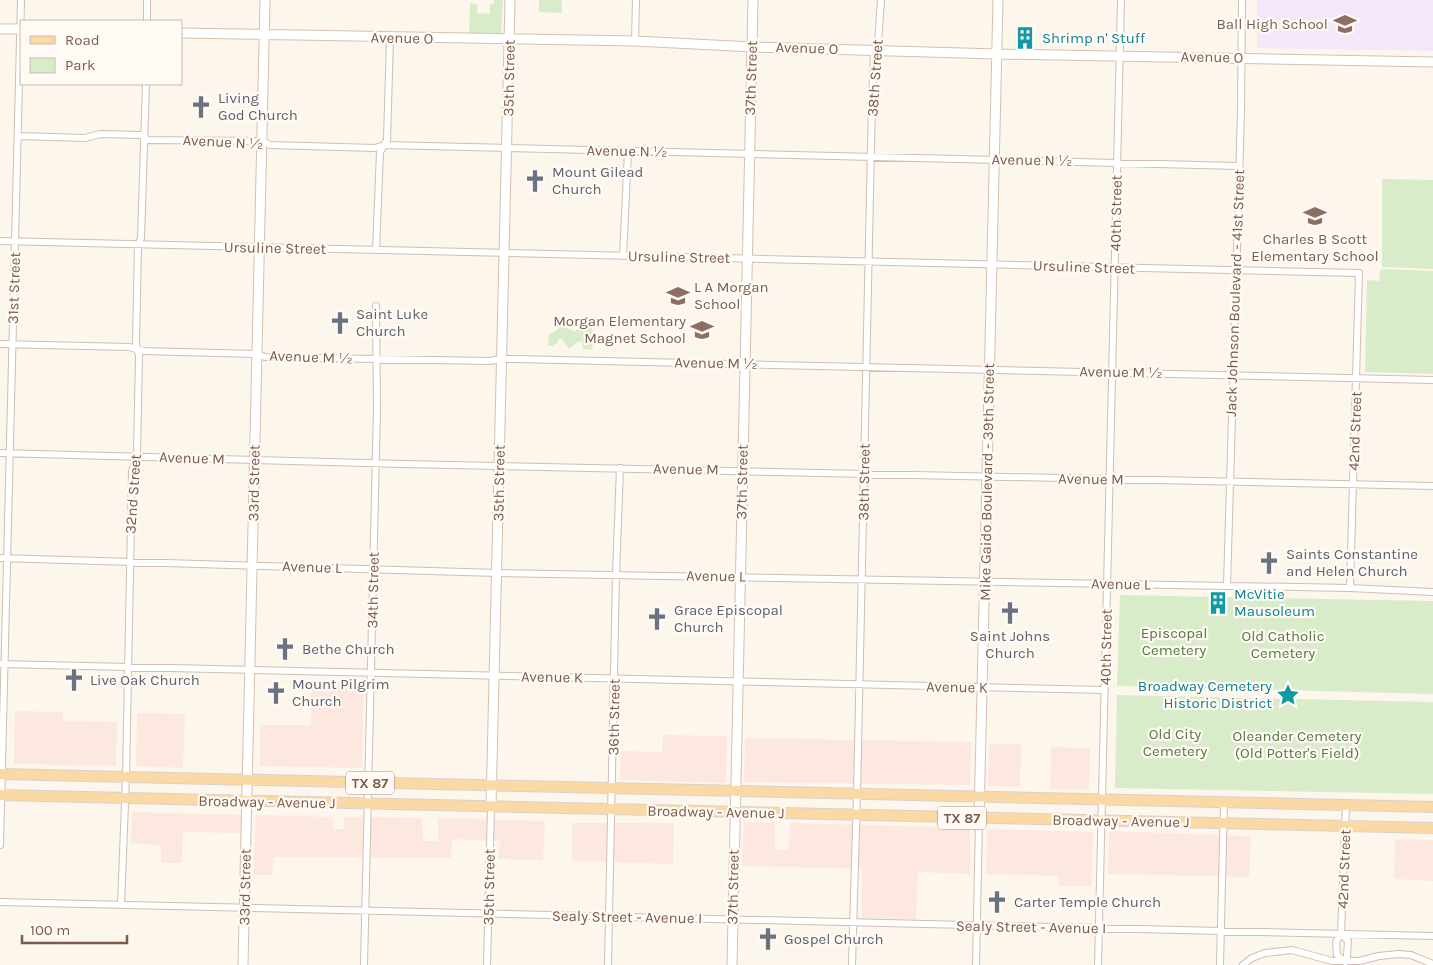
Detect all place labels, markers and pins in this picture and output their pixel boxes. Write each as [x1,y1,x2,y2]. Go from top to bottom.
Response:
school or university icon: Ball High School [1332,11,1358,37]
place label: Ball High School [1216,15,1328,33]
building icon: Shrimp n' Stuff [1012,25,1038,51]
place label: Shrimp n' Stuff [1042,29,1146,47]
place label: Living God Church [218,89,298,124]
church icon: Living God Church [188,94,214,120]
place label: Mount Gilead Church [552,163,643,198]
church icon: Mount Gilead Church [522,168,548,194]
school or university icon: Charles B Scott Elementary School [1302,203,1328,229]
place label: Charles B Scott Elementary School [1251,230,1379,265]
place label: L A Morgan School [694,278,769,313]
school or university icon: L A Morgan School [665,283,691,309]
place label: Saint Luke Church [356,305,428,340]
church icon: Saint Luke Church [327,310,353,336]
place label: Morgan Elementary Magnet School [553,312,686,347]
school or university icon: Morgan Elementary Magnet School [689,317,715,343]
place label: Saints Constantine and Helen Church [1286,545,1418,580]
church icon: Saints Constantine and Helen Church [1256,550,1282,576]
place label: McVitie Mausoleum [1234,585,1315,620]
building icon: McVitie Mausoleum [1205,590,1231,616]
church icon: Saint Johns Church [997,600,1023,626]
place label: Grace Episcopal Church [674,601,783,636]
church icon: Grace Episcopal Church [644,606,670,632]
place label: Saint Johns Church [970,627,1050,662]
church icon: Bethe Church [272,636,298,662]
place label: Bethe Church [302,640,395,658]
church icon: Live Oak Church [61,667,87,693]
place label: Live Oak Church [90,671,200,689]
place label: Mount Pilgrim Church [292,675,390,710]
place label: Broadway Cemetery Historic District [1138,677,1272,712]
church icon: Mount Pilgrim Church [263,680,289,706]
place icon: Broadway Cemetery Historic District [1275,682,1301,708]
church icon: Carter Temple Church [984,889,1010,915]
place label: Carter Temple Church [1014,893,1161,911]
church icon: Gospel Church [755,926,781,952]
place label: Gospel Church [784,930,884,948]

